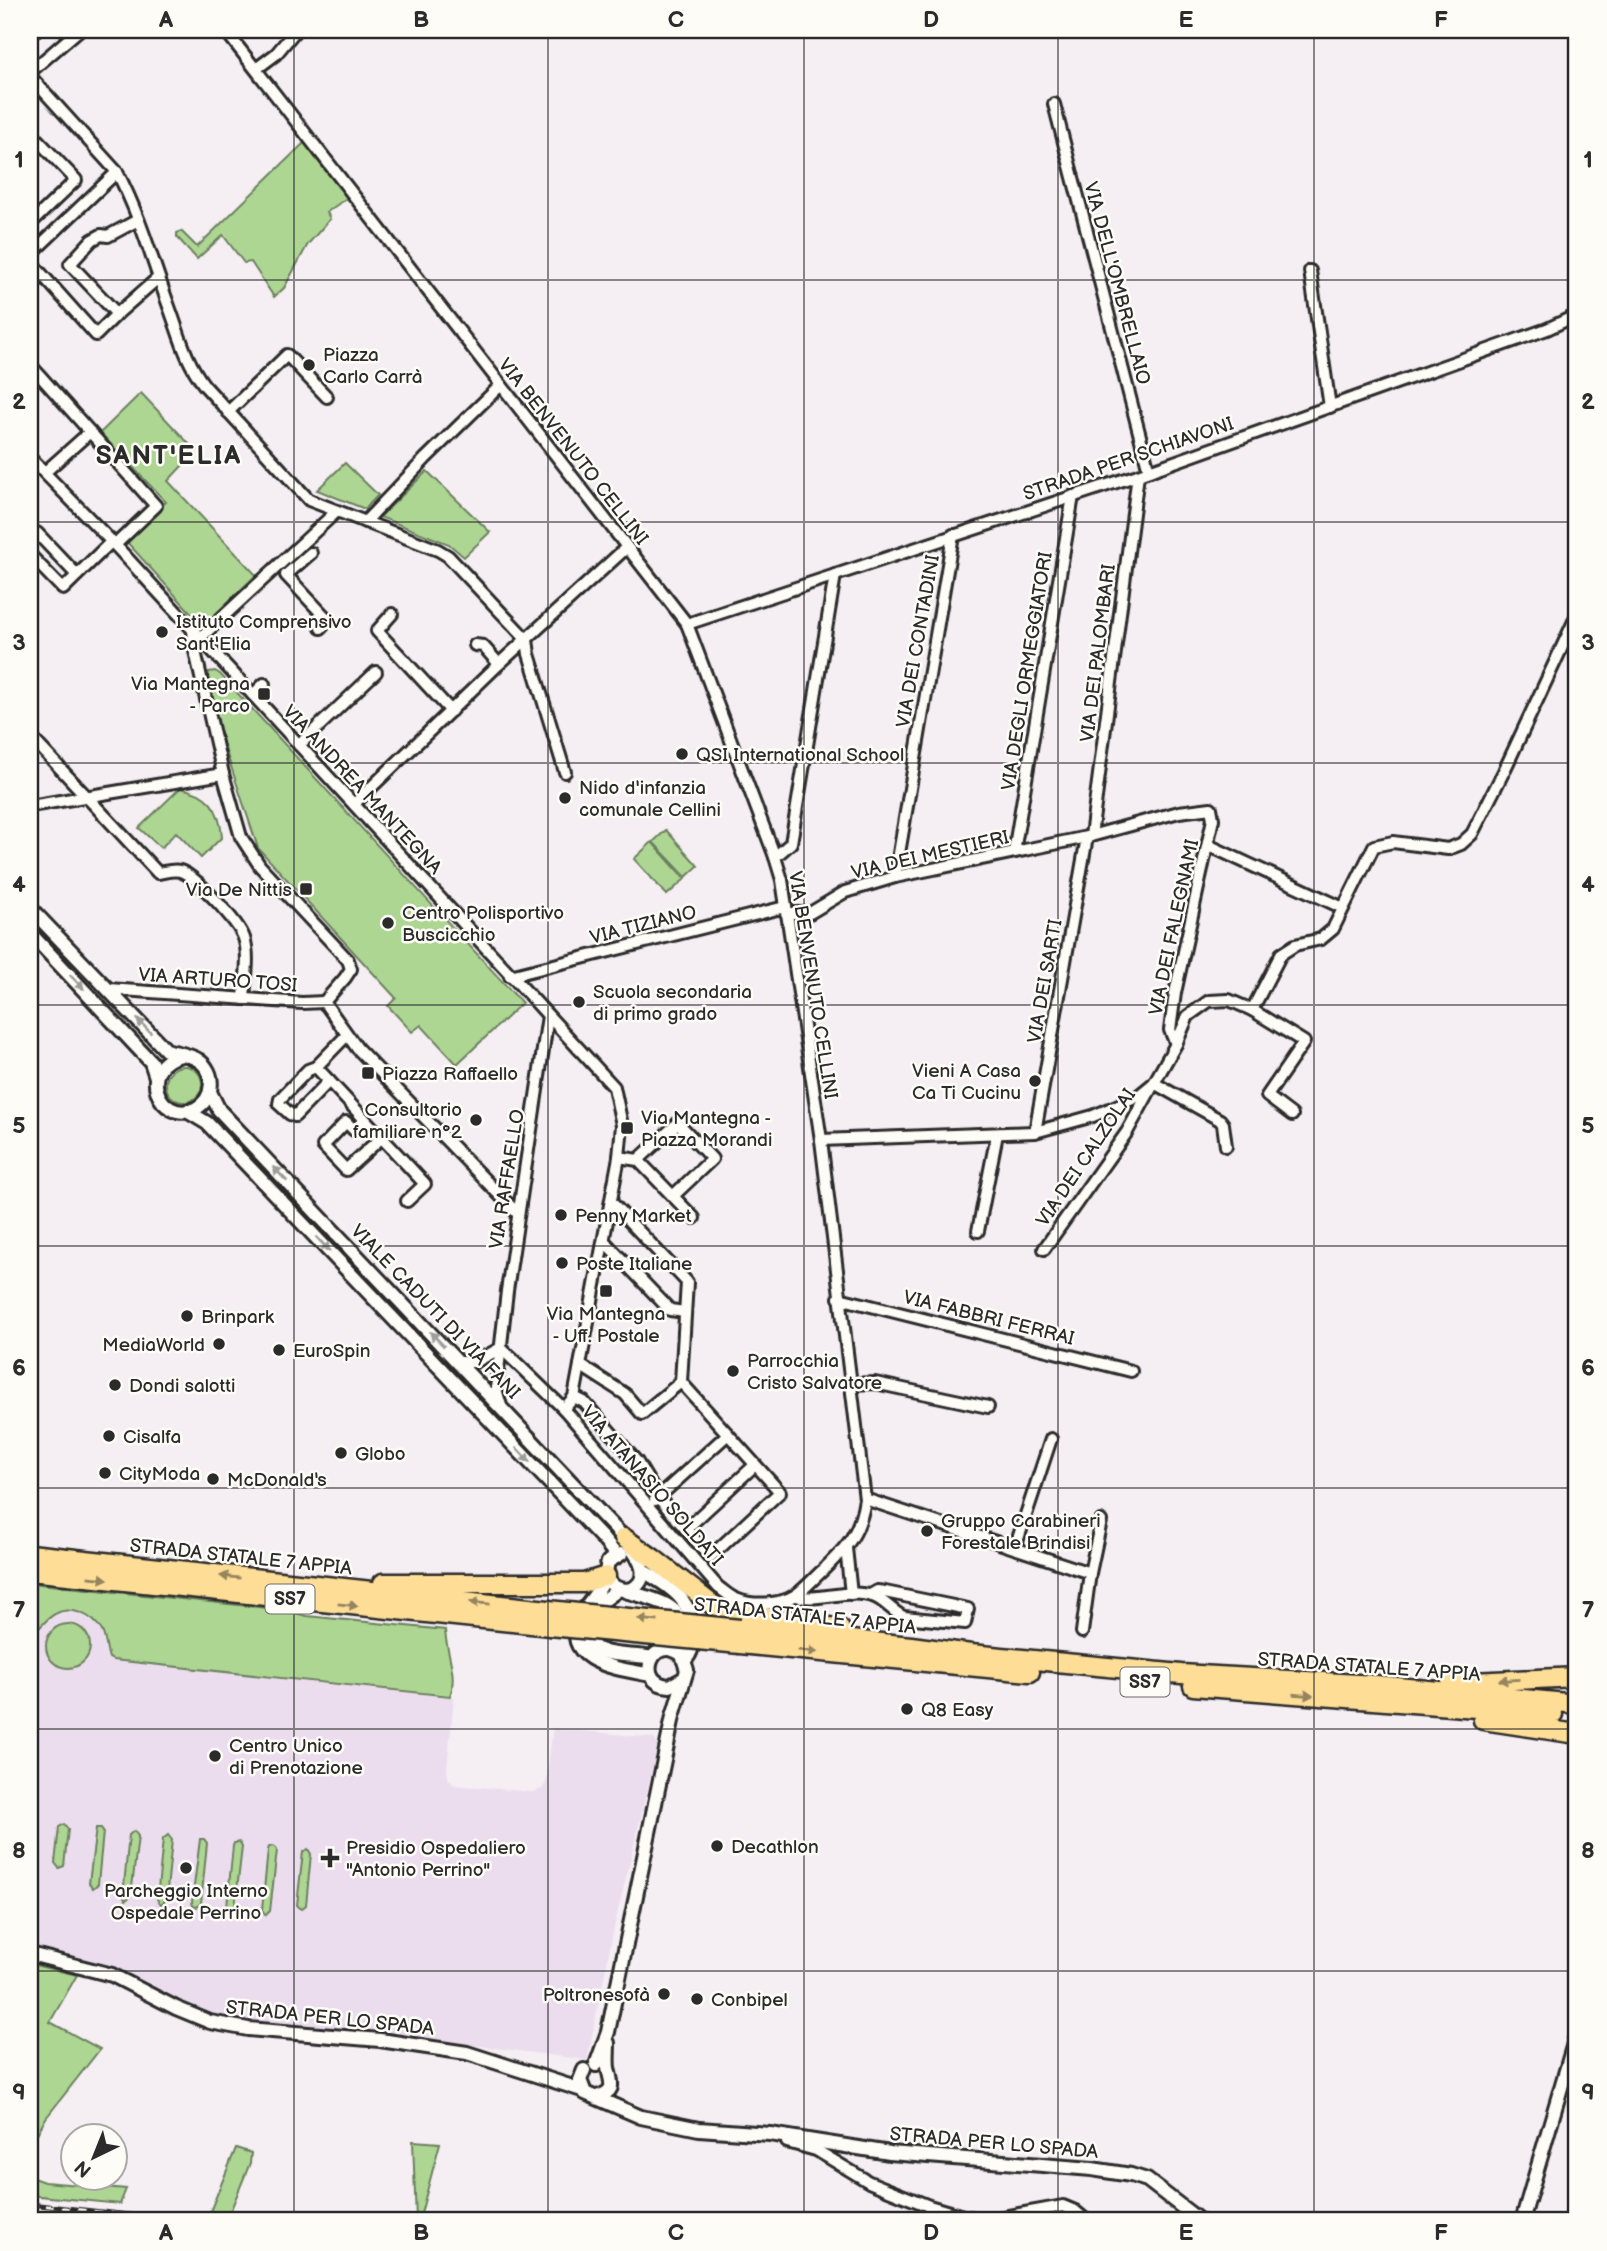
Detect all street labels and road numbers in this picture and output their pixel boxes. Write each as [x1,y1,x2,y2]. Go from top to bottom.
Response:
street label: VIA DELL'OMBRELLAIO [1078,179,1155,387]
street label: VIA BENVENUTO CELLINI [493,354,653,550]
street label: STRADA PER SCHIAVONI [1020,413,1237,506]
street label: VIA DEGLI ORMEGGIATORI [997,550,1058,792]
street label: VIA DEI CONTADINI [892,553,945,729]
street label: VIA DEI PALOMBARI [1076,563,1121,744]
street label: VIA ANDREA MANTEGNA [277,701,447,880]
street label: VIA DEI MESTIERI [849,826,1011,885]
street label: VIA DEI FALEGNAMI [1145,837,1204,1017]
street label: VIA BENVENUTO CELLINI [783,870,842,1101]
street label: VIA TIZIANO [588,901,699,950]
street label: VIA DEI SARTI [1023,917,1068,1045]
street label: VIA ARTURO TOSI [138,963,298,998]
street label: VIA DEI CALZOLAI [1032,1084,1141,1231]
street label: VIA RAFFAELLO [485,1108,530,1251]
street label: VIALE CADUTI DI VIA FANI [345,1220,525,1404]
street label: VIA FABBRI FERRAI [901,1286,1077,1351]
street label: VIA ATANASIO SOLDATI [576,1401,728,1571]
street label: STRADA STATALE 7 APPIA [129,1534,353,1581]
road number: SS7 [266,1584,314,1614]
street label: STRADA STATALE 7 APPIA [693,1593,917,1640]
street label: STRADA STATALE 7 APPIA [1257,1648,1481,1687]
road number: SS7 [1120,1667,1170,1696]
street label: STRADA PER LO SPADA [225,1996,435,2041]
street label: STRADA PER LO SPADA [889,2123,1099,2164]

